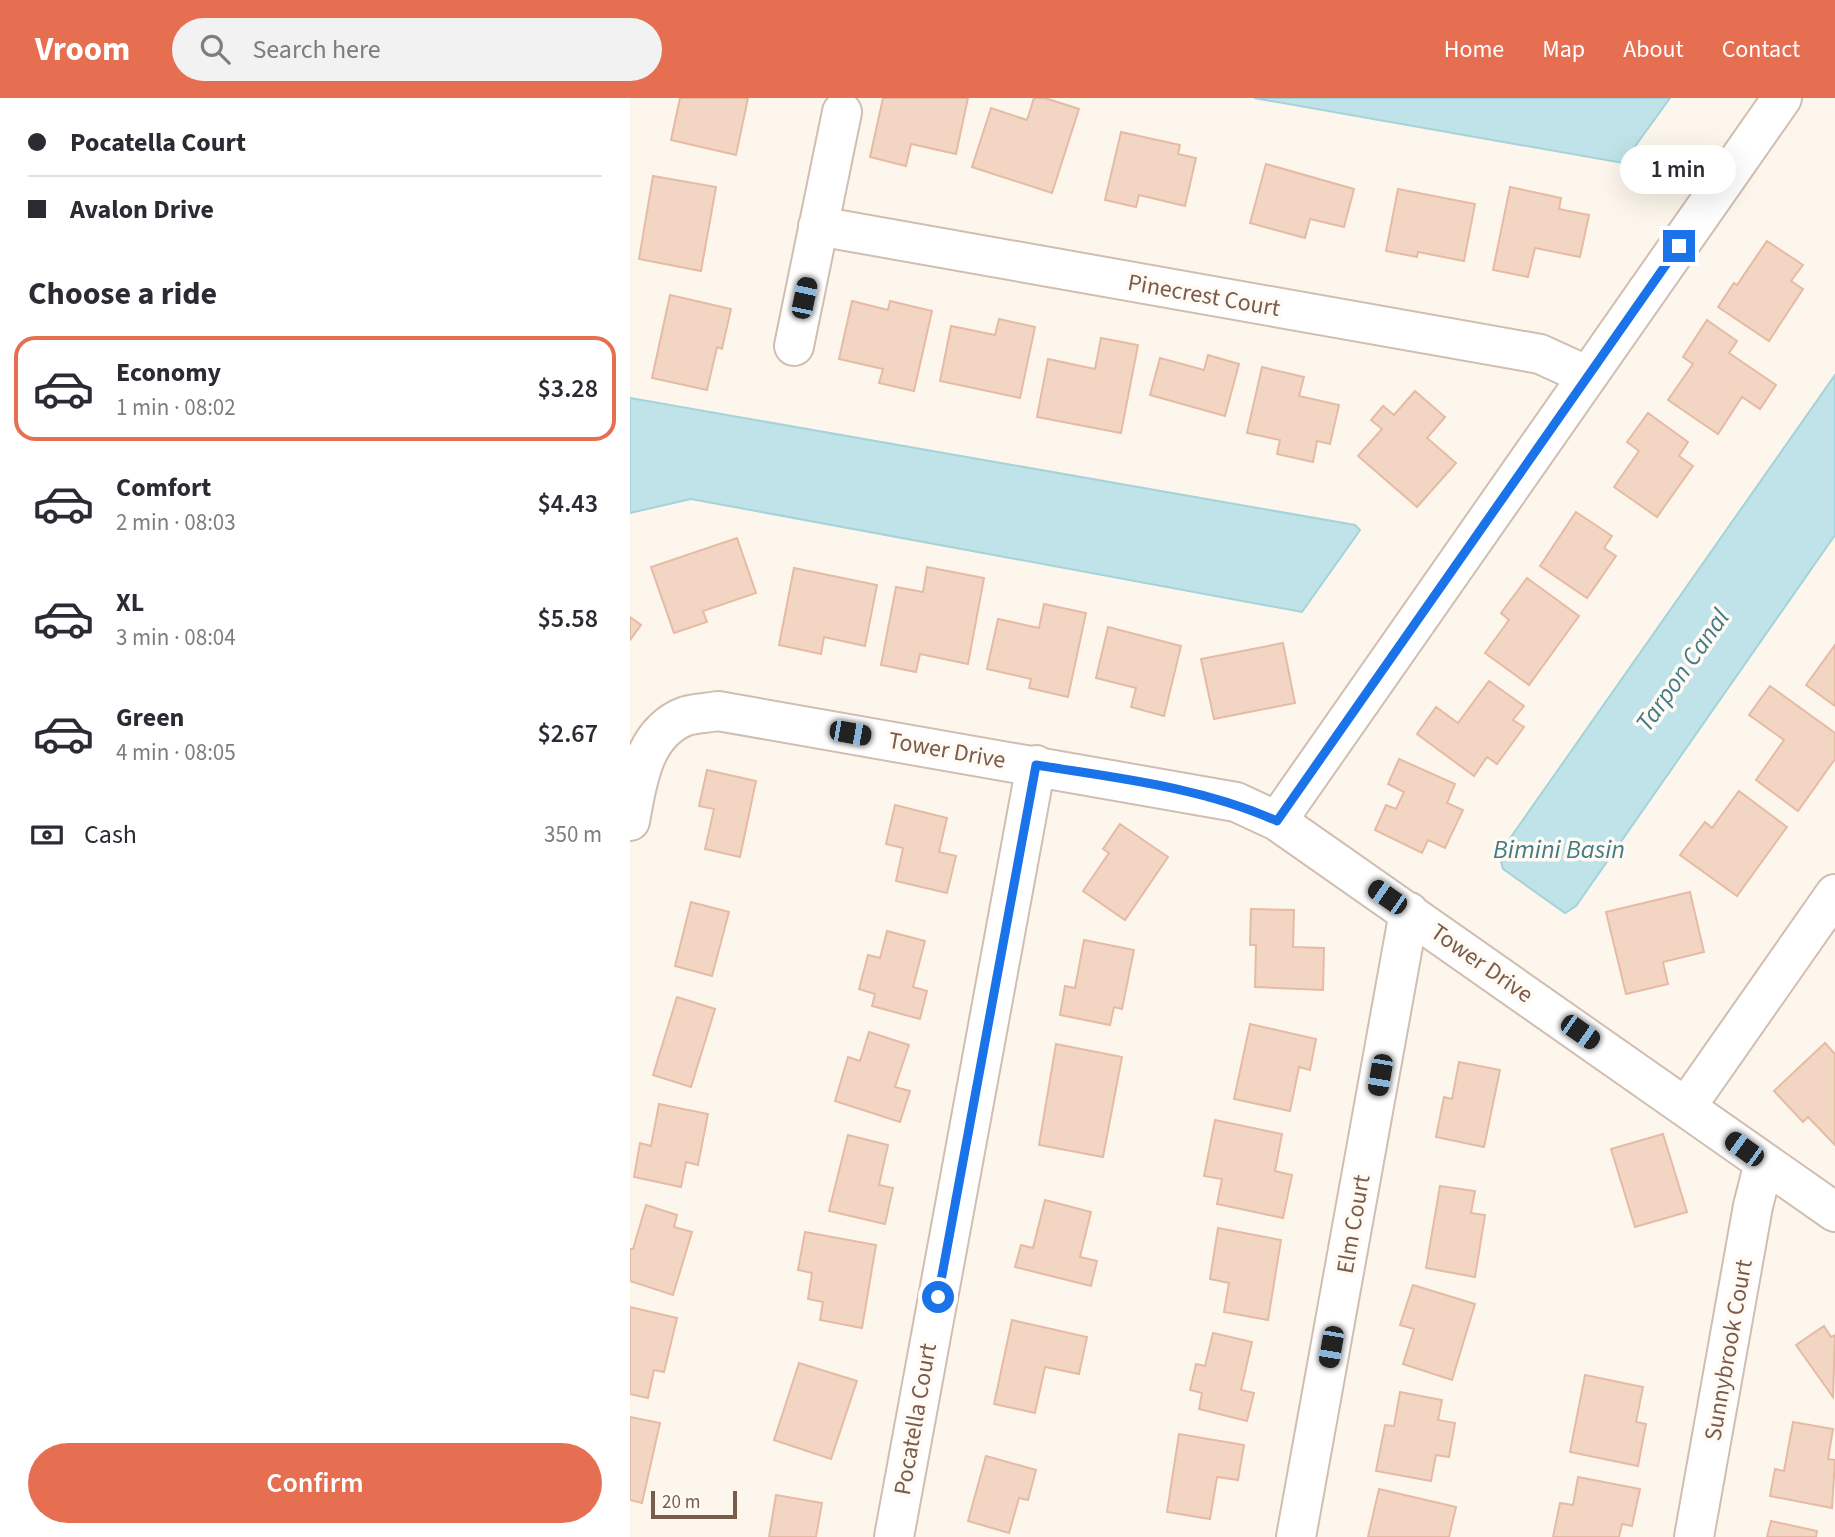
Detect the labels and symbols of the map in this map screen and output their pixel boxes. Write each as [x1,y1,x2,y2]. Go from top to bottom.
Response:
callout: 1 min [1621,144,1737,194]
route end [1663,230,1695,262]
street label: Pinecrest Court [1125,265,1283,326]
car [790,275,819,321]
water label: Tarpon Canal [1626,601,1739,739]
car [828,719,873,747]
street label: Tower Drive [886,723,1008,778]
water label: Bimini Basin [1493,831,1625,868]
car [1364,876,1411,918]
street label: Tower Drive [1423,915,1540,1012]
car [1557,1011,1604,1053]
car [1367,1052,1394,1098]
car [1721,1128,1768,1170]
street label: Elm Court [1328,1172,1379,1276]
street label: Sunnybrook Court [1695,1257,1762,1444]
route start [922,1281,954,1313]
car [1318,1324,1345,1370]
street label: Pocatella Court [885,1340,946,1498]
scale bar [651,1488,737,1520]

